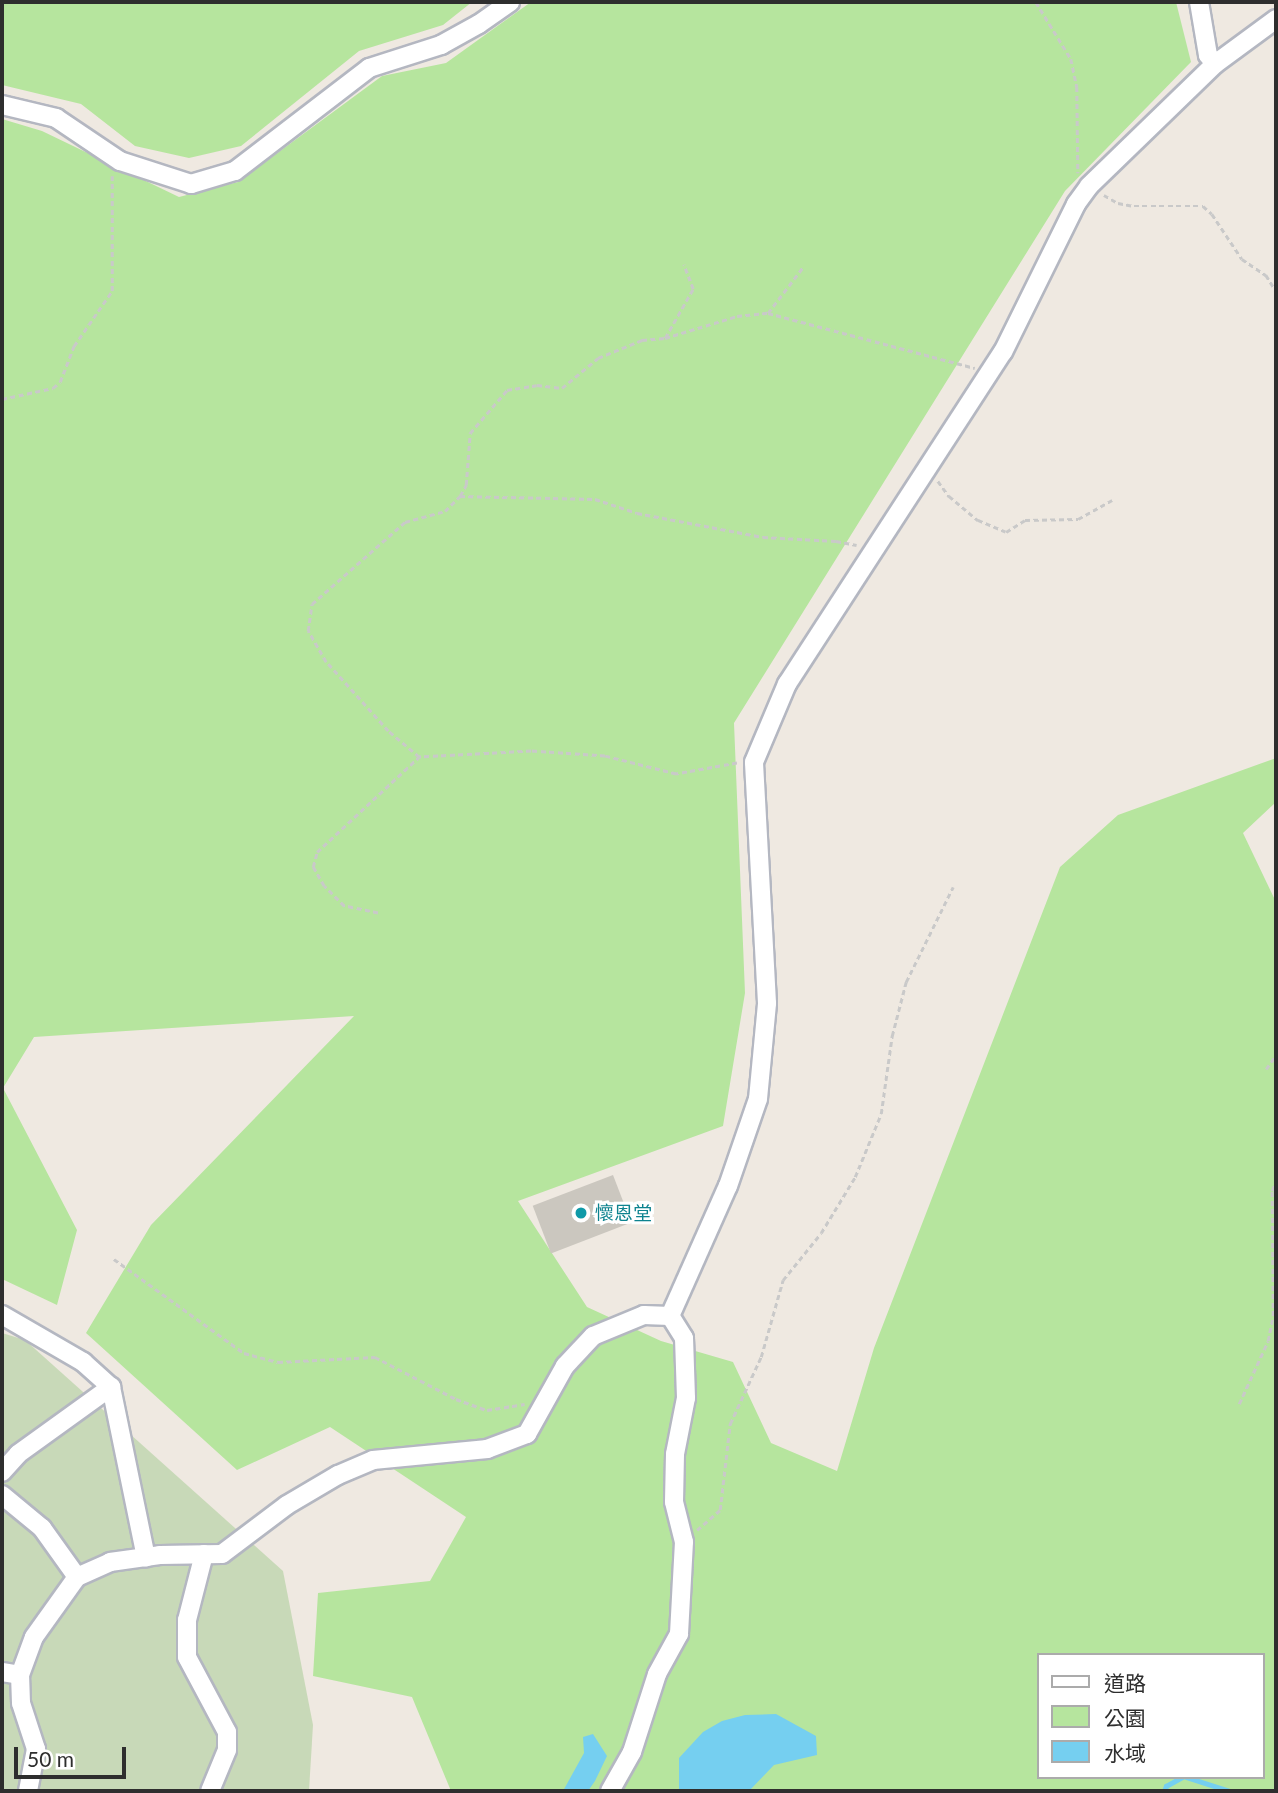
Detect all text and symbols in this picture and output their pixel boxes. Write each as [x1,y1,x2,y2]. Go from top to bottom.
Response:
place label: 懷恩堂 [595,1202,652,1224]
marker: 懷恩堂 [573,1205,589,1221]
legend [1036,1653,1264,1779]
text: 道路 [1104,1670,1146,1695]
text: 公園 [1104,1705,1146,1730]
scale bar [18,1734,130,1778]
text: 水域 [1104,1740,1146,1765]
text: 50 m [27,1746,74,1771]

